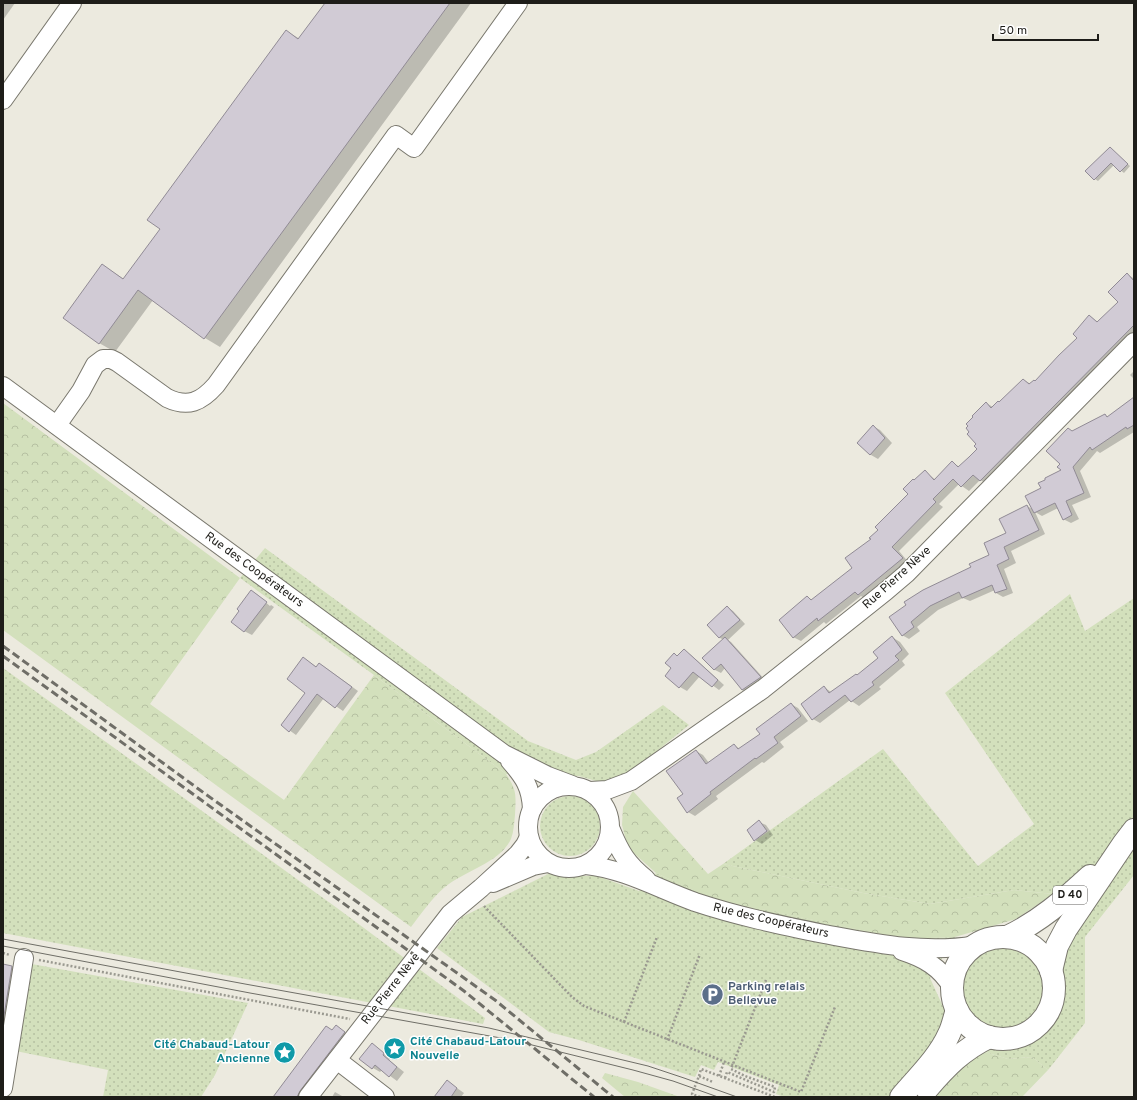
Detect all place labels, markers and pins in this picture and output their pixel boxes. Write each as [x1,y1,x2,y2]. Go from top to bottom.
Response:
place label: Parking relais Bellevue [728,979,805,1009]
parking icon: Parking relais Bellevue [699,981,725,1007]
place label: Cité Chabaud-Latour Nouvelle [410,1034,526,1064]
place icon: Cité Chabaud-Latour Nouvelle [381,1036,407,1062]
place label: Cité Chabaud-Latour Ancienne [154,1037,270,1067]
place icon: Cité Chabaud-Latour Ancienne [272,1039,298,1065]

